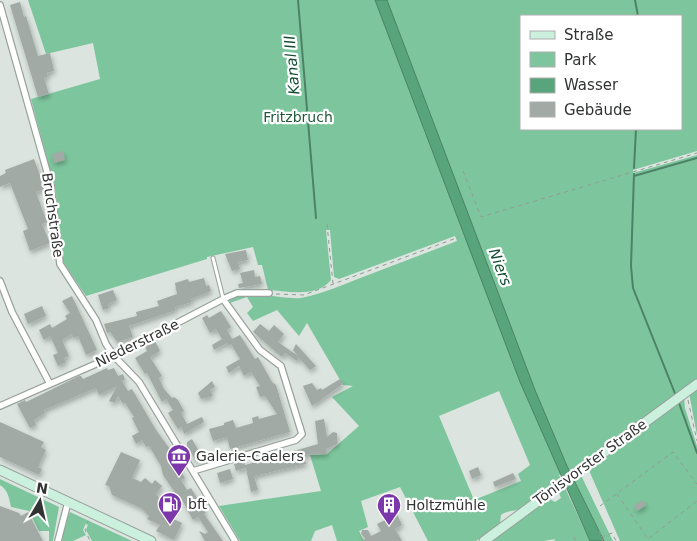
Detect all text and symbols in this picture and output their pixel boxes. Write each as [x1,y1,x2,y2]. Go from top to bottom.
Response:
legend [520,15,682,130]
text: Straße [564,26,613,44]
water label: Kanal III [280,34,304,95]
text: Park [564,51,597,69]
text: Wasser [564,76,619,94]
text: Gebäude [564,101,632,119]
park label: Fritzbruch [263,109,333,125]
street label: Bruchstraße [39,172,67,258]
water label: Niers [485,246,515,288]
street label: Niederstraße [93,316,181,370]
street label: Tönisvorster Straße [530,416,650,509]
museum icon: Galerie-Caelers [166,443,192,477]
place label: Galerie-Caelers [196,448,304,464]
north arrow [15,476,65,526]
text: N [35,479,49,497]
fuel station icon: bft [157,491,183,525]
building icon: Holtzmühle [376,492,402,526]
place label: bft [188,496,208,512]
place label: Holtzmühle [406,497,486,513]

